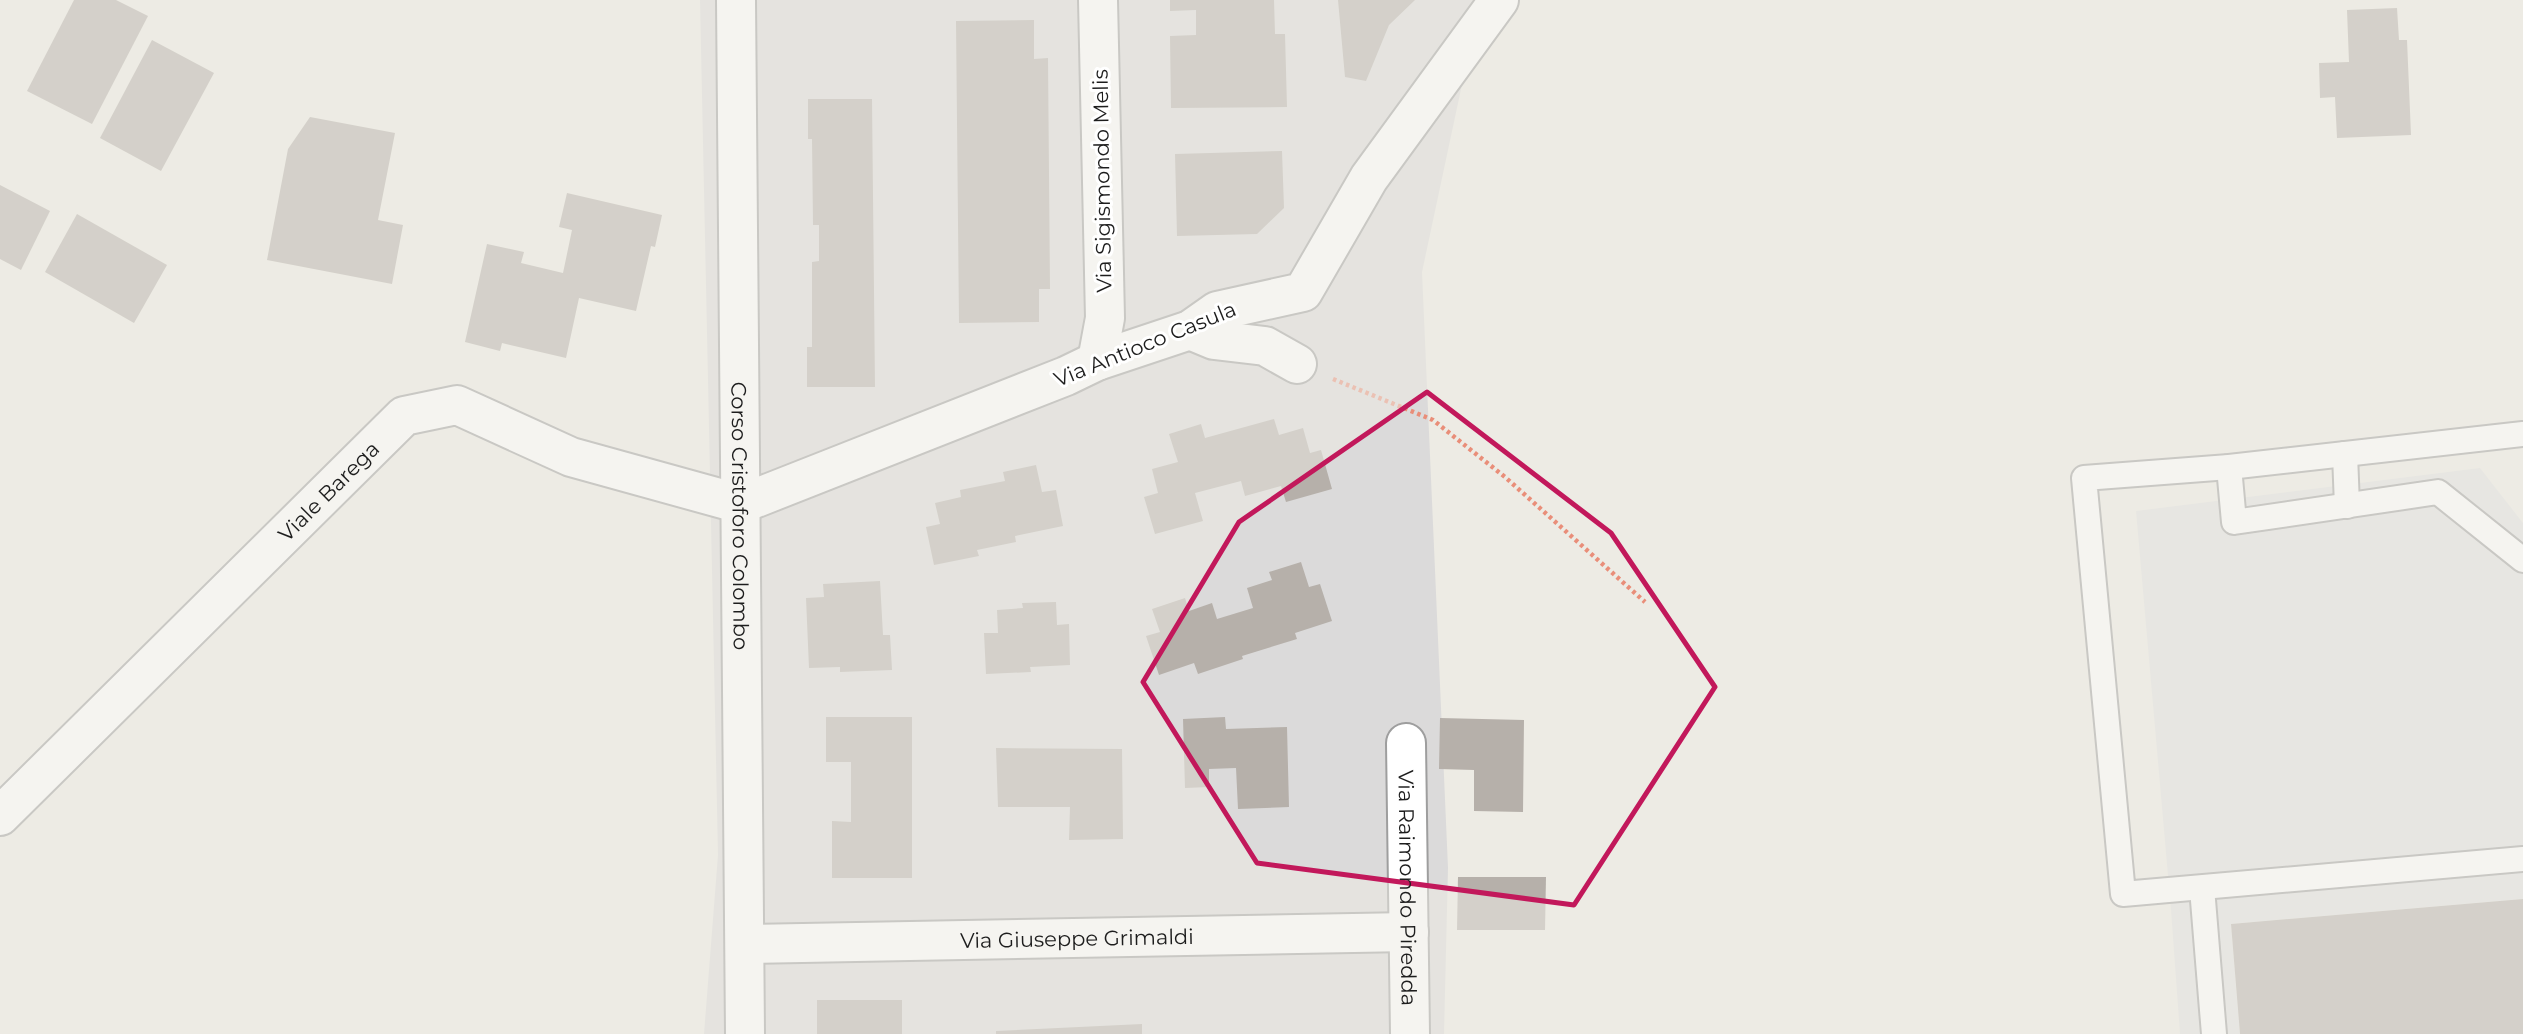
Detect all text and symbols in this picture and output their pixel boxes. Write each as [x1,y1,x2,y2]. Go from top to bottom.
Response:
street label: Via Sigismondo Melis [1088,69,1116,293]
street label: Via Antioco Casula [1050,296,1240,392]
street label: Corso Cristoforo Colombo [727,382,754,650]
street label: Viale Barega [273,436,384,546]
street label: Via Raimondo Piredda [1394,770,1422,1006]
street label: Via Giuseppe Grimaldi [960,923,1194,953]

